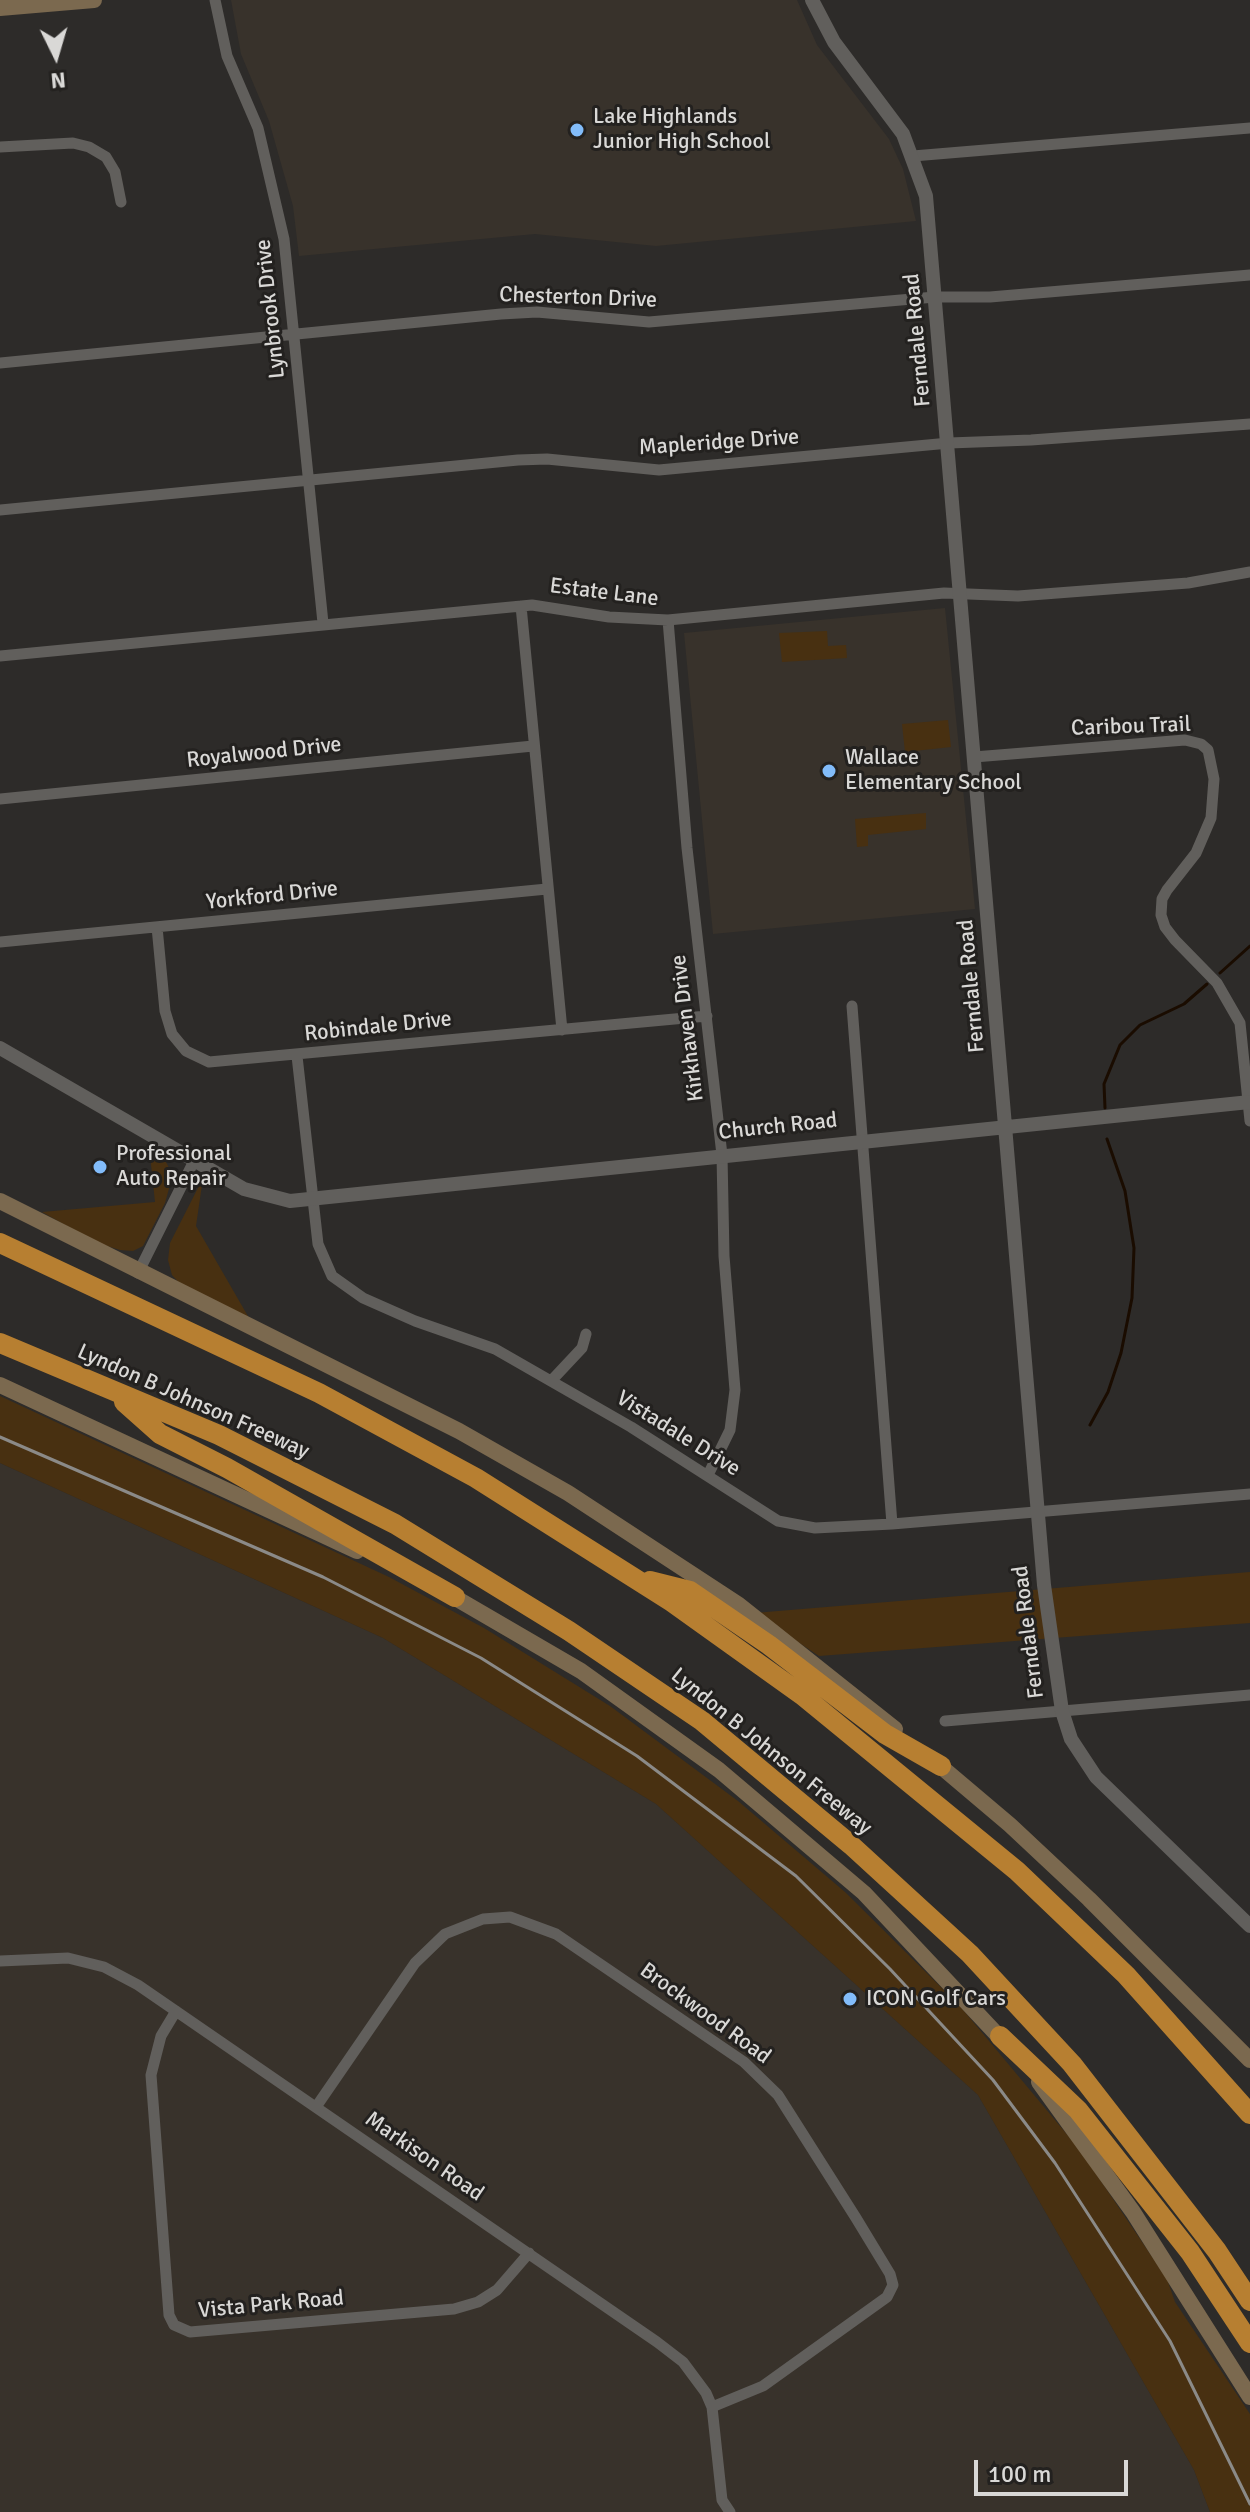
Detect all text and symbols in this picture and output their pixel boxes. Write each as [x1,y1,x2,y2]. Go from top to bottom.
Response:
north arrow [16,16,96,96]
text: N [49,66,67,95]
place label: Lake Highlands Junior High School [593,104,770,156]
marker: Lake Highlands Junior High School [568,121,586,139]
street label: Lynbrook Drive [251,238,291,380]
street label: Ferndale Road [899,272,937,408]
street label: Chesterton Drive [499,282,657,314]
street label: Mapleridge Drive [638,424,800,462]
street label: Estate Lane [548,573,660,613]
street label: Caribou Trail [1071,712,1191,742]
street label: Royalwood Drive [185,732,343,774]
place label: Wallace Elementary School [845,745,1022,796]
marker: Wallace Elementary School [820,762,838,780]
street label: Yorkford Drive [205,876,339,916]
street label: Ferndale Road [953,918,991,1054]
street label: Kirkhaven Drive [666,953,710,1103]
street label: Robindale Drive [303,1006,453,1048]
street label: Church Road [717,1108,839,1146]
place label: Professional Auto Repair [116,1141,232,1192]
marker: Professional Auto Repair [91,1158,109,1176]
street label: Lyndon B Johnson Freeway [73,1339,313,1465]
street label: Vistadale Drive [611,1385,745,1483]
street label: Ferndale Road [1008,1564,1050,1700]
street label: Lyndon B Johnson Freeway [665,1663,877,1841]
street label: Brockwood Road [634,1958,776,2070]
place label: ICON Golf Cars [866,1986,1006,2012]
marker: ICON Golf Cars [841,1990,859,2008]
street label: Markison Road [360,2106,488,2208]
street label: Vista Park Road [197,2285,345,2325]
scale bar [978,2444,1132,2494]
text: 100 m [988,2459,1051,2489]

